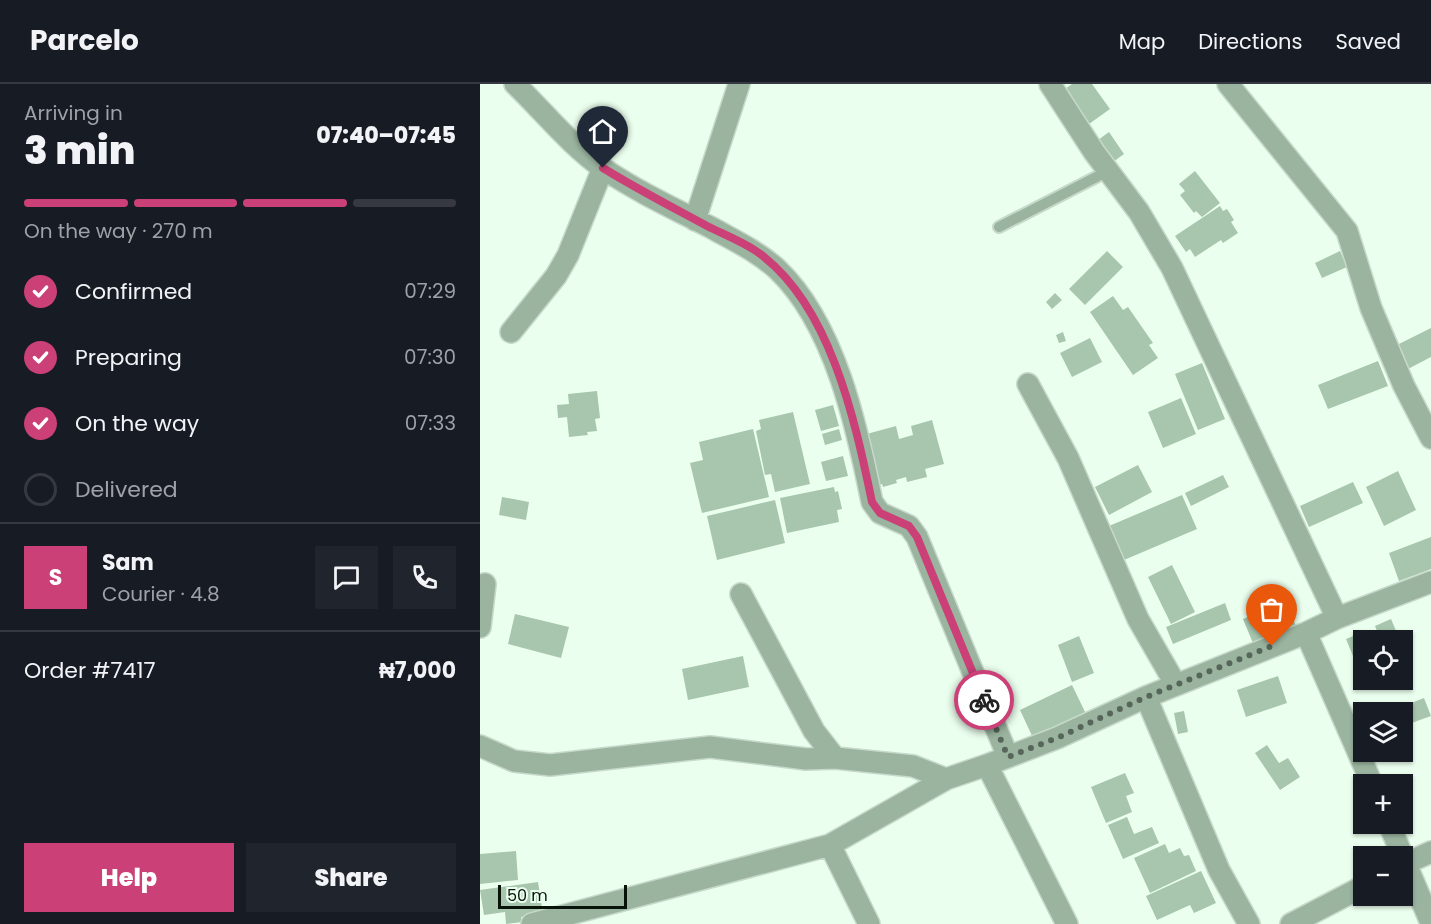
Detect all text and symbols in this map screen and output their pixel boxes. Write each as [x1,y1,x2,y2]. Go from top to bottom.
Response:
text: Parcelo [30,21,139,60]
text: Map [1119,27,1165,56]
text: Directions [1198,27,1302,56]
text: Saved [1335,27,1401,56]
text: Arriving in [24,99,123,127]
pin [577,106,628,168]
icon: home [586,115,619,148]
text: 07:40–07:45 [316,120,456,151]
text: 3 min [24,123,136,178]
text: On the way · 270 m [24,217,213,245]
icon: check [24,275,57,308]
text: Confirmed [75,276,192,307]
text: 07:29 [404,277,456,305]
icon: check [24,341,57,374]
text: Preparing [75,342,182,373]
text: 07:30 [404,343,456,371]
icon: check [24,407,57,440]
text: On the way [75,408,199,439]
text: 07:33 [405,409,456,437]
text: Delivered [75,474,178,505]
button: chat [315,546,378,609]
button: phone [393,546,456,609]
text: Sam [102,547,154,578]
text: S [49,562,62,593]
text: Courier · 4.8 [102,580,220,608]
pin [1246,584,1297,646]
icon: bag [1255,593,1288,626]
map controls [1353,630,1413,906]
button: locate [1353,630,1413,690]
text: Order #7417 [24,655,155,686]
text: ₦7,000 [379,655,456,686]
courier [954,670,1014,730]
icon: bike [968,684,1001,717]
button: layers [1353,702,1413,762]
button: + [1353,774,1413,834]
button: Help [24,843,234,912]
button: Share [246,843,456,912]
button: − [1353,846,1413,906]
scale bar [498,882,627,910]
text: 50 m [507,884,548,907]

